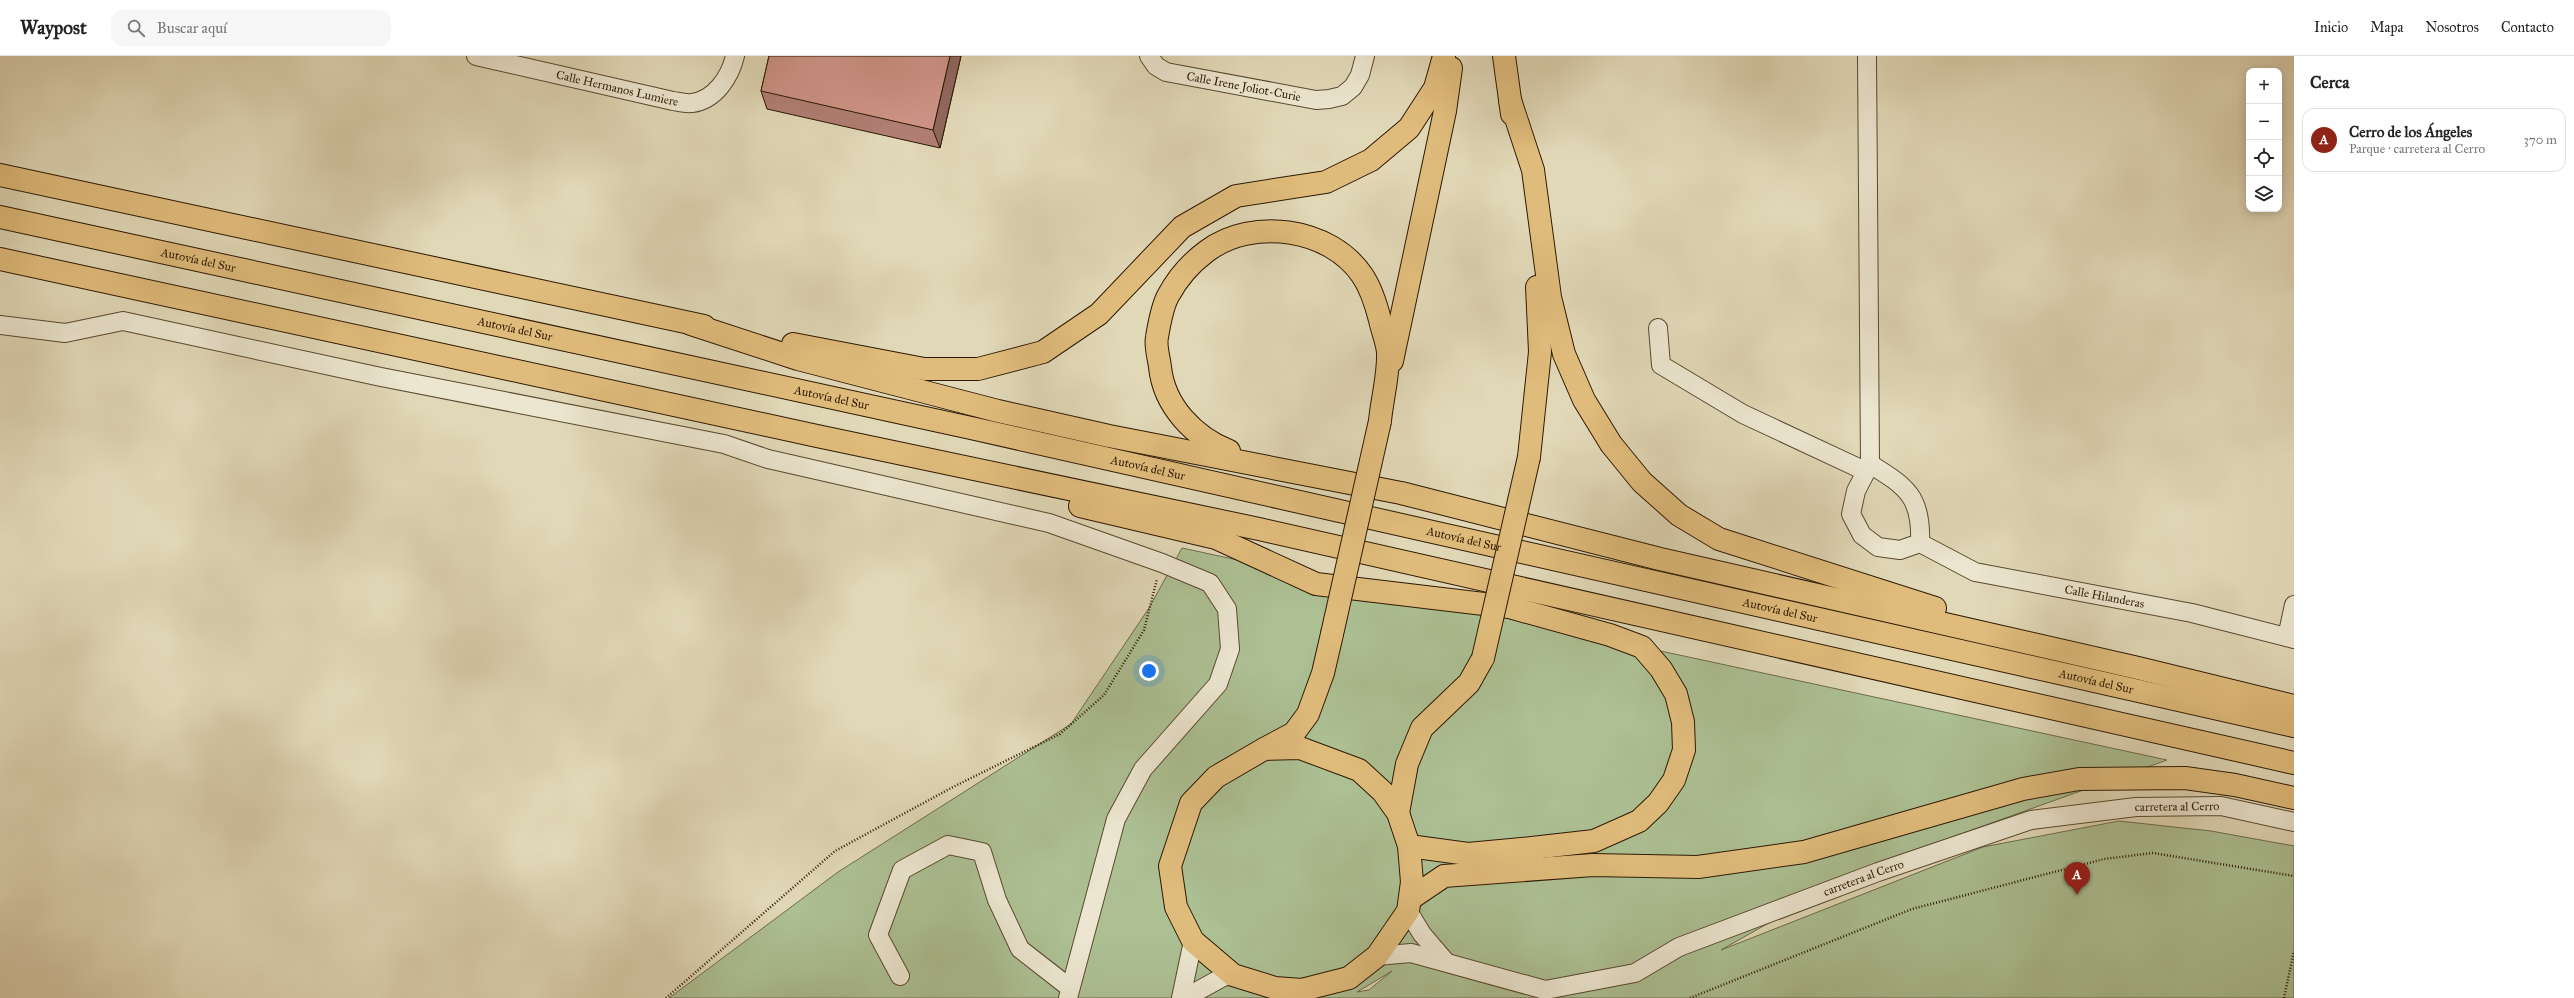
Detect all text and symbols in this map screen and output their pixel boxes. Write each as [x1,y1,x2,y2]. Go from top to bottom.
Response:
search box [111,10,391,46]
text: Waypost [20,16,87,39]
icon: search [125,17,147,39]
text: Buscar aquí [157,19,227,37]
text: Inicio [2314,19,2348,36]
text: Mapa [2370,19,2403,36]
text: Nosotros [2425,19,2479,36]
text: Contacto [2501,19,2554,36]
street label: Calle Hermanos Lumiere [555,68,679,109]
map controls [2246,68,2282,212]
button: + [2246,68,2282,104]
street label: Calle Irene Joliot-Curie [1186,69,1302,104]
text: Cerca [2310,72,2349,93]
button: − [2246,104,2282,140]
text: Cerro de los Ángeles [2349,123,2472,141]
text: A [2320,132,2328,148]
text: 370 m [2524,132,2557,148]
button: locate [2246,140,2282,176]
text: Parque · carretera al Cerro [2349,141,2485,157]
button: layers [2246,176,2282,212]
street label: Autovía del Sur [159,245,238,275]
street label: Autovía del Sur [475,314,554,344]
street label: Autovía del Sur [792,383,871,413]
street label: Autovía del Sur [1108,452,1187,483]
street label: Autovía del Sur [1424,524,1503,554]
street label: Calle Hilanderas [2064,582,2146,611]
street label: Autovía del Sur [1740,595,1819,626]
your location [1139,661,1159,681]
street label: Autovía del Sur [2057,666,2135,697]
street label: carretera al Cerro [2135,799,2220,814]
street label: carretera al Cerro [1821,857,1906,899]
pin: A [2064,862,2090,895]

